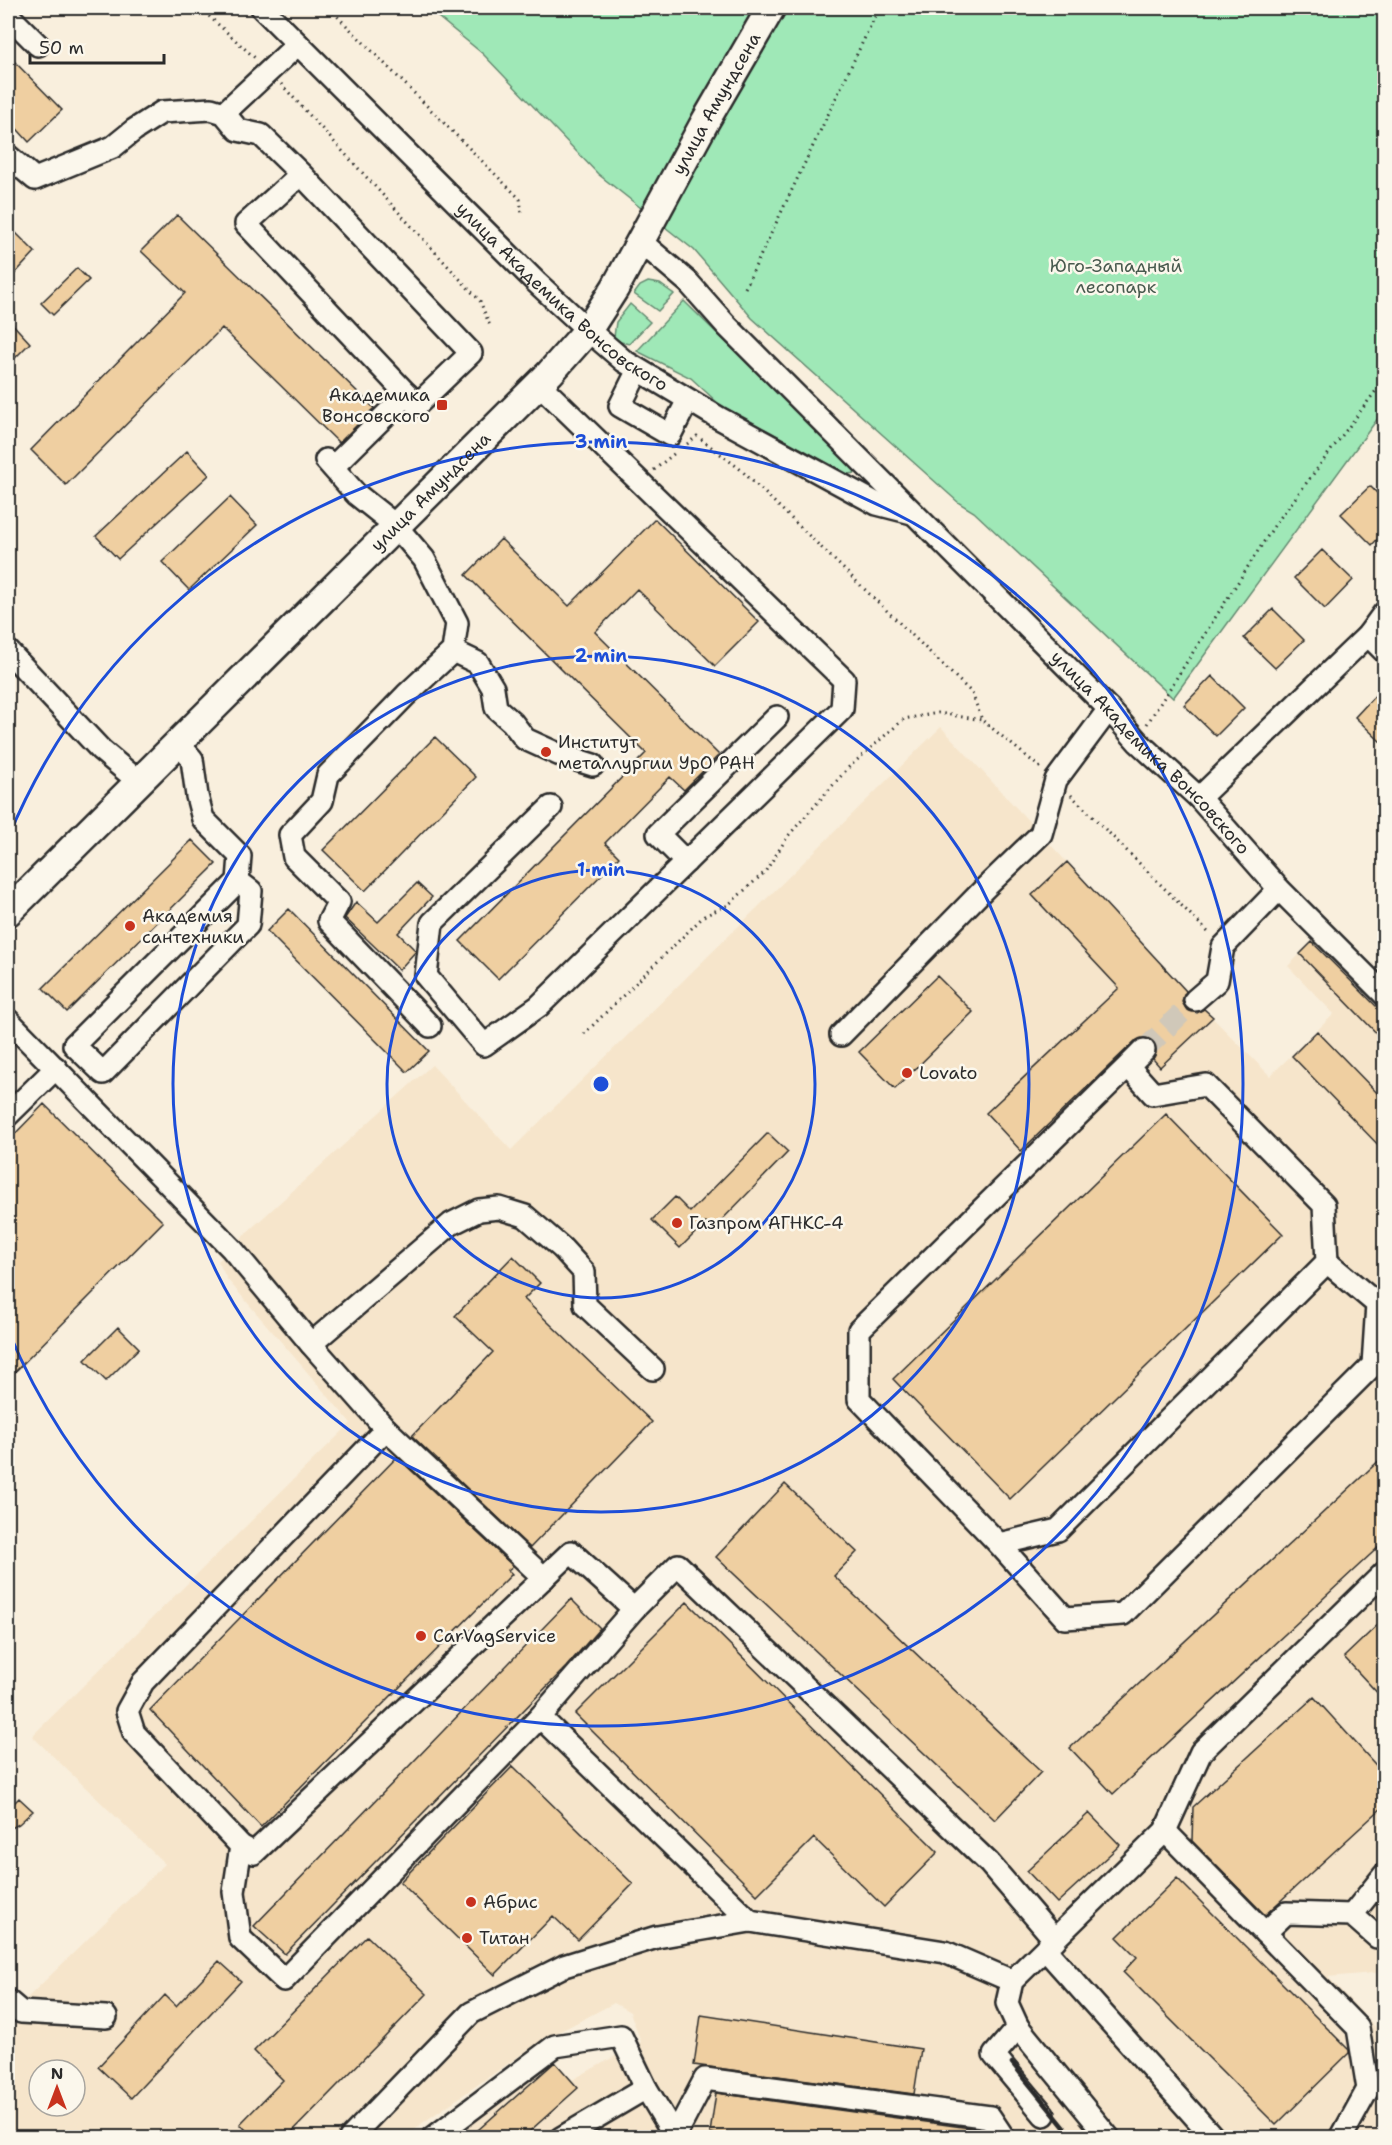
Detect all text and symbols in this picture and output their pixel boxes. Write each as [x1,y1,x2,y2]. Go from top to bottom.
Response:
scale bar [30,27,164,65]
street label: улица Амундсена [666,28,766,179]
text: 50 m [39,36,84,60]
street label: улица Академика Вонсовского [451,197,672,397]
park label: Юго-Западный лесопарк [1050,254,1182,299]
place label: Академика Вонсовского [322,383,430,428]
marker: Академика Вонсовского [435,398,449,412]
street label: улица Амундсена [365,427,496,557]
text: 3 min [575,430,627,454]
text: 2 min [575,644,627,668]
street label: улица Академика Вонсовского [1045,645,1255,860]
place label: Институт металлургии УрО РАН [558,730,755,775]
marker: Институт металлургии УрО РАН [539,745,553,759]
text: 1 min [577,858,625,882]
place label: Академия сантехники [142,904,244,949]
marker: Академия сантехники [123,919,137,933]
place label: Lovato [919,1061,978,1085]
marker: Lovato [900,1066,914,1080]
centre of rings [591,1074,611,1094]
place label: Газпром АГНКС-4 [689,1211,844,1235]
marker: Газпром АГНКС-4 [670,1216,684,1230]
place label: CarVagService [433,1624,556,1648]
marker: CarVagService [414,1629,428,1643]
place label: Абрис [483,1890,538,1914]
marker: Абрис [464,1895,478,1909]
place label: Титан [479,1926,530,1950]
marker: Титан [460,1931,474,1945]
north arrow [27,2058,87,2118]
text: N [51,2063,63,2084]

